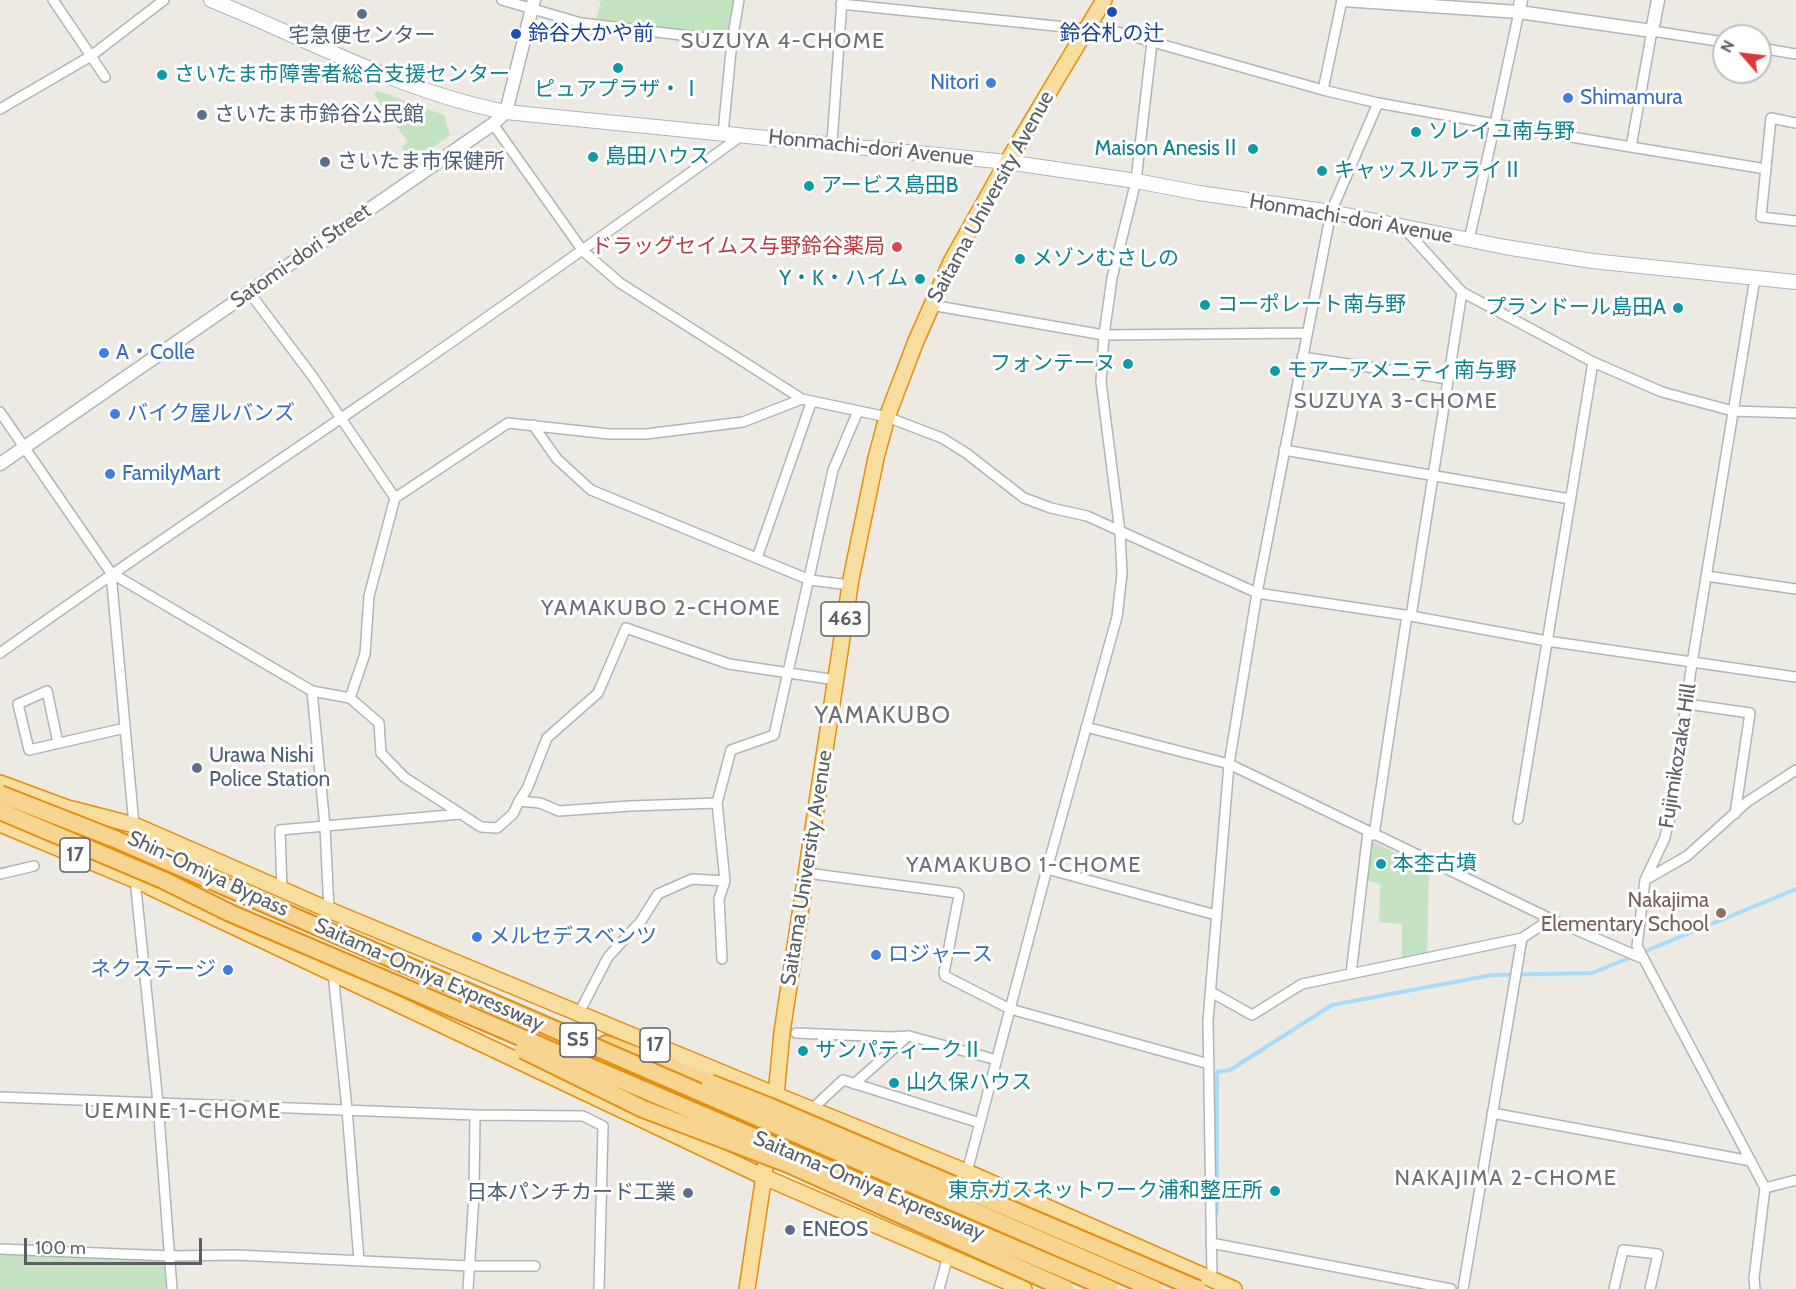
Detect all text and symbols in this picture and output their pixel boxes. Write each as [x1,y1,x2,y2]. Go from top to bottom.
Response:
marker: 鈴谷札の辻 [1105,5,1119,19]
marker: 宅急便センター [355,7,369,21]
place label: 鈴谷大かや前 [528,21,654,47]
place label: 鈴谷札の辻 [1060,21,1164,47]
place label: 宅急便センター [289,23,435,49]
north arrow [1712,24,1772,84]
marker: 鈴谷大かや前 [509,27,523,41]
district label: SUZUYA 4-CHOME [680,29,886,55]
text: N [1716,37,1738,56]
marker: ピュアプラザ・Ⅰ [611,61,625,75]
place label: さいたま市障害者総合支援センター [174,62,510,88]
marker: さいたま市障害者総合支援センター [155,68,169,82]
place label: Nitori [930,70,979,96]
marker: Nitori [984,76,998,90]
place label: ピュアプラザ・Ⅰ [534,77,702,103]
place label: Shimamura [1580,85,1682,111]
street label: Saitama University Avenue [922,87,1060,307]
marker: Shimamura [1561,91,1575,105]
place label: さいたま市鈴谷公民館 [214,102,424,128]
marker: さいたま市鈴谷公民館 [195,108,209,122]
place label: ソレイユ南与野 [1428,119,1575,145]
street label: Honmachi-dori Avenue [767,125,975,171]
marker: ソレイユ南与野 [1409,125,1423,139]
place label: Maison AnesisⅡ [1095,136,1241,162]
marker: Maison AnesisⅡ [1246,142,1260,156]
place label: 島田ハウス [605,144,710,170]
place label: さいたま市保健所 [337,149,505,175]
marker: 島田ハウス [586,150,600,164]
marker: さいたま市保健所 [318,155,332,169]
place label: キャッスルアライⅡ [1334,158,1523,184]
marker: キャッスルアライⅡ [1315,164,1329,178]
place label: アービス島田B [821,173,958,199]
marker: アービス島田B [802,179,816,193]
street label: Honmachi-dori Avenue [1247,189,1455,249]
street label: Satomi-dori Street [226,198,376,314]
place label: ドラッグセイムス与野鈴谷薬局 [591,234,885,260]
marker: ドラッグセイムス与野鈴谷薬局 [890,240,904,254]
place label: メゾンむさしの [1032,246,1179,272]
marker: メゾンむさしの [1013,252,1027,266]
place label: Y・K・ハイム [779,266,908,292]
marker: Y・K・ハイム [913,272,927,286]
place label: コーポレート南与野 [1217,292,1406,318]
place label: プランドール島田A [1485,295,1666,321]
marker: コーポレート南与野 [1198,298,1212,312]
marker: プランドール島田A [1671,301,1685,315]
place label: A・Colle [116,340,195,366]
marker: A・Colle [97,346,111,360]
place label: フォンテーヌ [990,351,1116,377]
marker: フォンテーヌ [1121,357,1135,371]
place label: モアーアメニティ南与野 [1287,358,1517,384]
marker: モアーアメニティ南与野 [1268,364,1282,378]
district label: SUZUYA 3-CHOME [1294,389,1498,415]
place label: バイク屋ルバンズ [127,401,295,427]
marker: バイク屋ルバンズ [108,407,122,421]
place label: FamilyMart [122,461,220,487]
marker: FamilyMart [103,467,117,481]
district label: YAMAKUBO 2-CHOME [541,596,781,622]
road number: 463 [821,602,869,636]
street label: Fujimikozaka Hill [1654,682,1702,830]
district label: YAMAKUBO [815,702,951,730]
place label: Urawa Nishi Police Station [209,743,330,793]
street label: Saitama University Avenue [776,749,838,987]
marker: Urawa Nishi Police Station [190,761,204,775]
street label: Shin-Omiya Bypass [124,826,292,922]
road number: 17 [60,838,90,872]
place label: 本杢古墳 [1393,851,1477,877]
district label: YAMAKUBO 1-CHOME [906,853,1142,879]
marker: 本杢古墳 [1374,857,1388,871]
place label: Nakajima Elementary School [1541,888,1709,938]
marker: Nakajima Elementary School [1714,906,1728,920]
street label: Saitama-Omiya Expressway [310,913,548,1037]
place label: メルセデスベンツ [489,924,657,950]
marker: メルセデスベンツ [470,930,484,944]
place label: ロジャース [888,942,993,968]
marker: ロジャース [869,948,883,962]
place label: ネクステージ [90,957,216,983]
marker: ネクステージ [221,963,235,977]
road number: S5 [560,1023,596,1057]
road number: 17 [640,1028,670,1062]
place label: サンパティークⅡ [815,1038,983,1064]
marker: サンパティークⅡ [796,1044,810,1058]
place label: 山久保ハウス [906,1070,1032,1096]
marker: 山久保ハウス [887,1076,901,1090]
district label: UEMINE 1-CHOME [84,1099,282,1125]
street label: Saitama-Omiya Expressway [750,1126,988,1246]
district label: NAKAJIMA 2-CHOME [1395,1166,1617,1192]
place label: 東京ガスネットワーク浦和整圧所 [948,1178,1263,1204]
place label: 日本パンチカード工業 [466,1180,676,1206]
marker: 東京ガスネットワーク浦和整圧所 [1268,1184,1282,1198]
marker: 日本パンチカード工業 [681,1186,695,1200]
place label: ENEOS [802,1217,868,1243]
marker: ENEOS [783,1223,797,1237]
scale bar [27,1226,206,1264]
text: 100 m [35,1237,86,1259]

